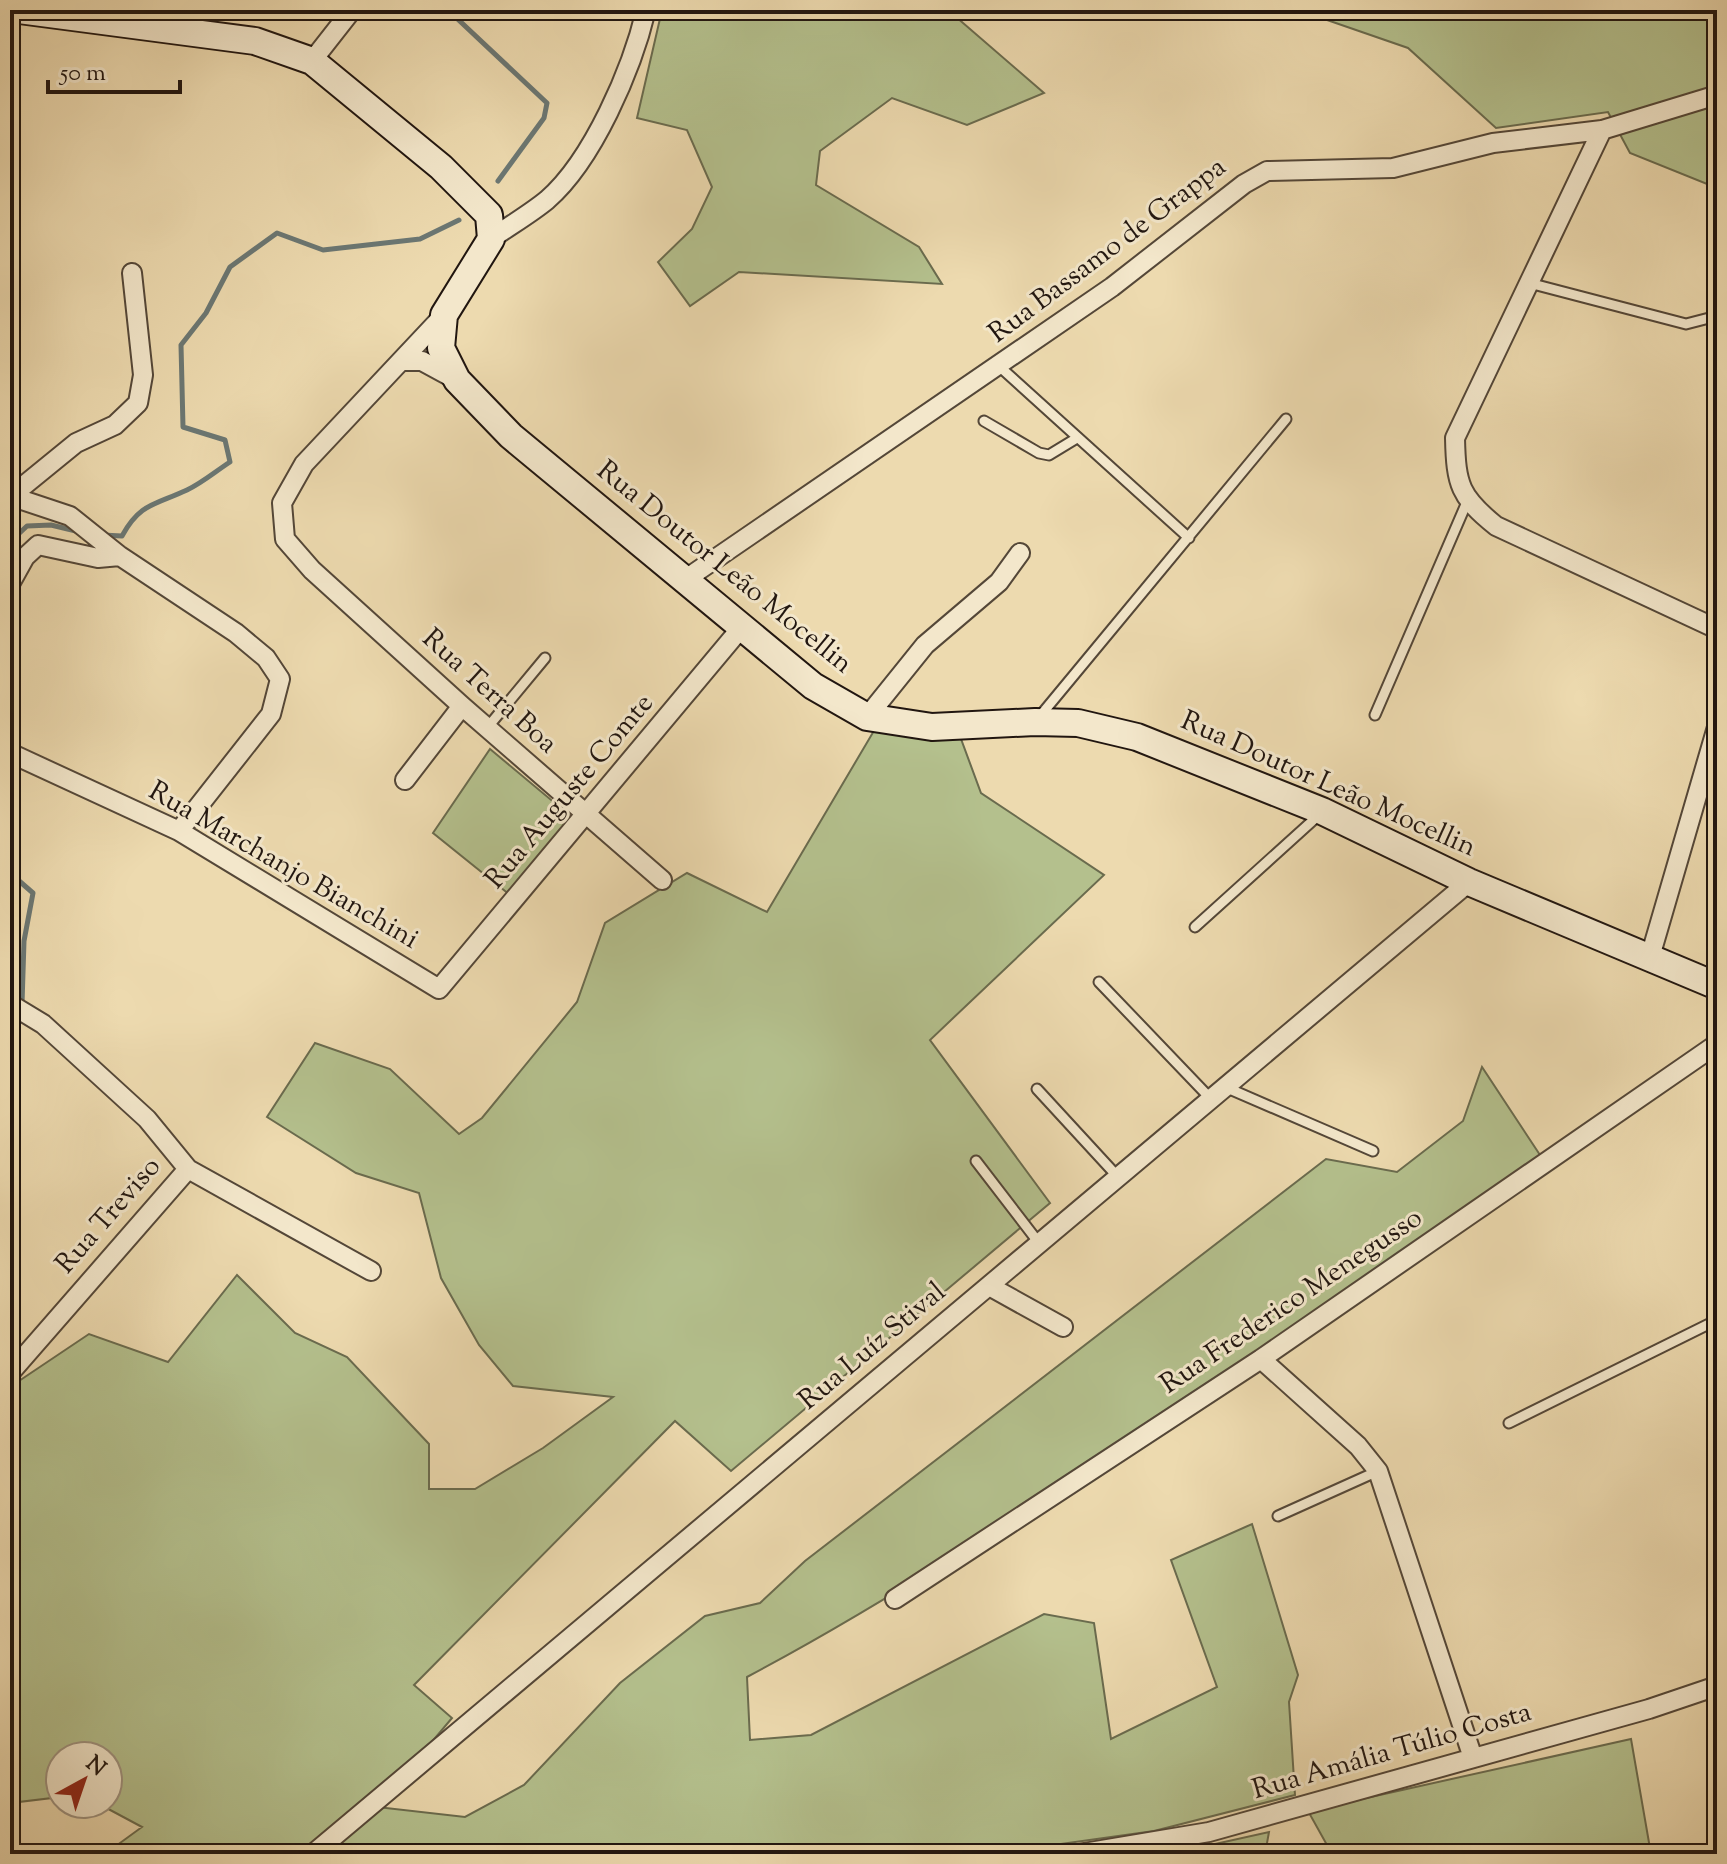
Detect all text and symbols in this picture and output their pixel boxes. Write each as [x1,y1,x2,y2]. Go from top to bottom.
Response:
scale bar [48,44,180,94]
text: 50 m [58,57,106,91]
street label: Rua Bassamo de Grappa [981,148,1235,354]
street label: Rua Doutor Leão Mocellin [587,452,861,684]
street label: Rua Terra Boa [412,620,566,764]
street label: Rua Auguste Comte [476,686,664,898]
street label: Rua Doutor Leão Mocellin [1174,702,1482,868]
street label: Rua Marchanjo Bianchini [140,772,426,960]
street label: Rua Treviso [47,1149,171,1283]
street label: Rua Frederico Menegusso [1153,1199,1431,1405]
street label: Rua Luíz Stival [791,1273,955,1421]
street label: Rua Amália Túlio Costa [1248,1693,1536,1811]
north arrow [44,1740,124,1820]
text: N [78,1749,112,1785]

